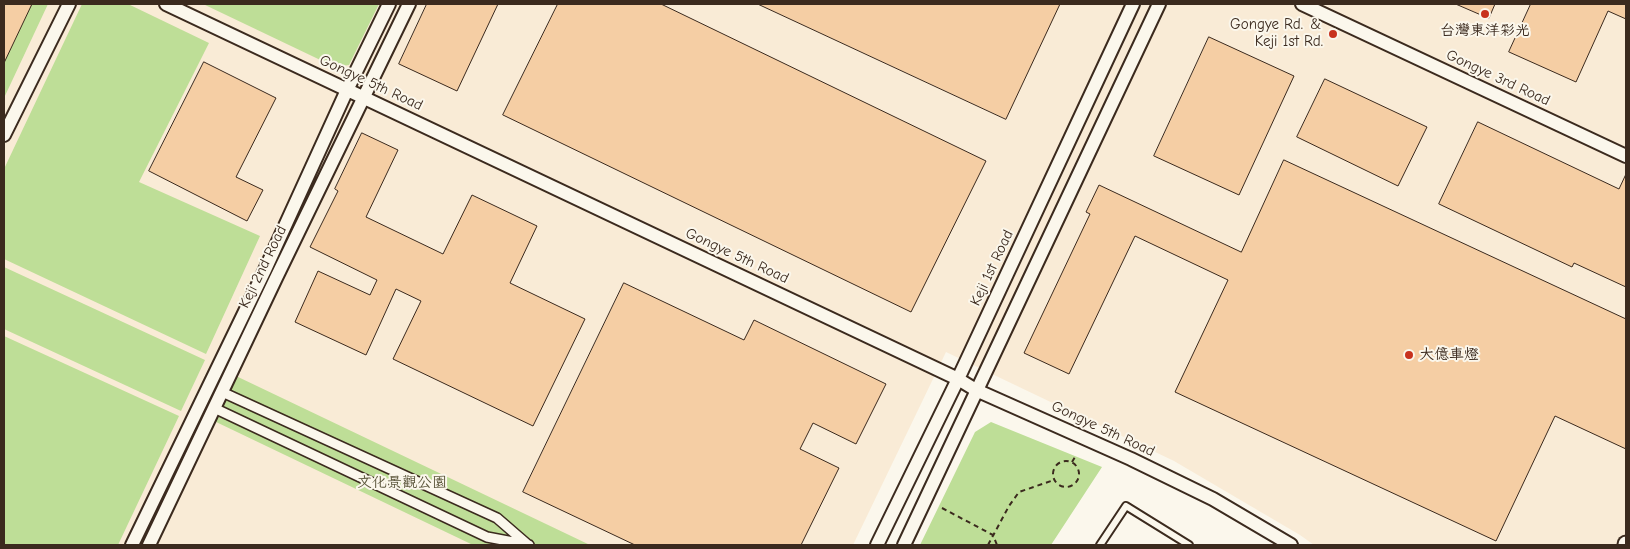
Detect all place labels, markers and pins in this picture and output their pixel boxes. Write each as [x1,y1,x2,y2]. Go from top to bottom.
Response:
marker: 台灣東洋彩光 [1479,8,1491,20]
place label: Gongye Rd. ＆ Keji 1st Rd. [1230,16,1323,51]
place label: 台灣東洋彩光 [1440,22,1530,40]
marker: Gongye Rd. ＆ Keji 1st Rd. [1327,28,1339,40]
place label: 大億車燈 [1419,346,1479,364]
marker: 大億車燈 [1403,349,1415,361]

